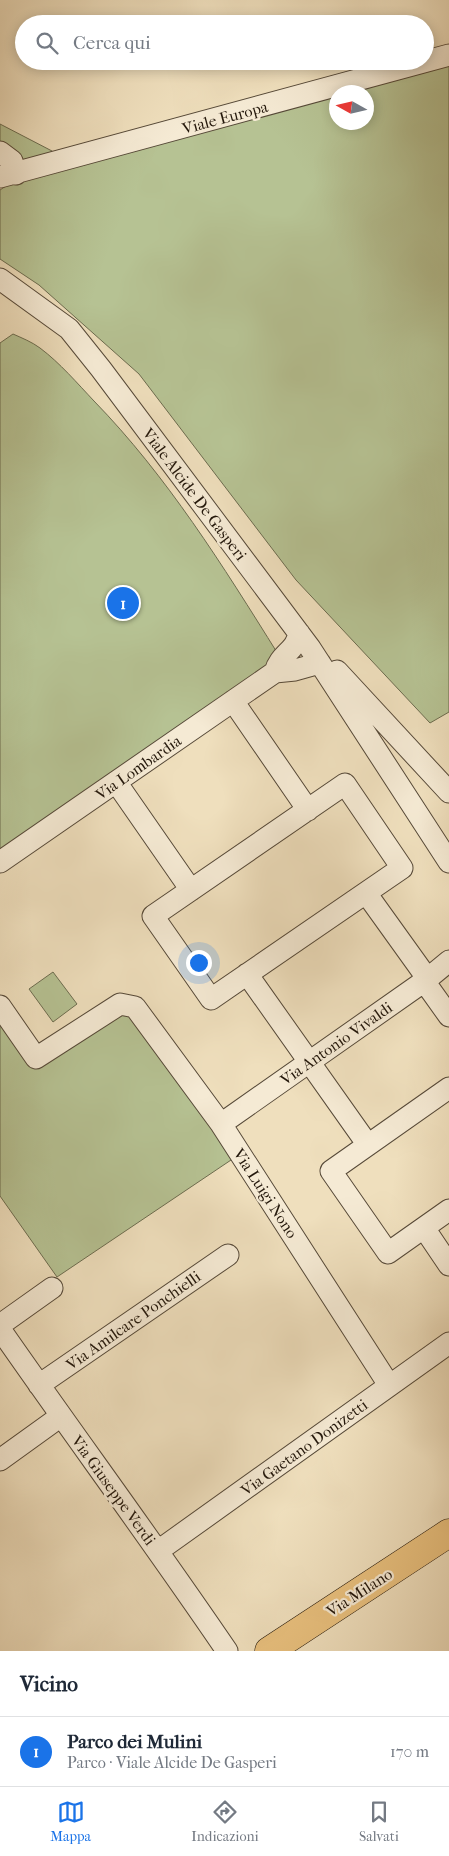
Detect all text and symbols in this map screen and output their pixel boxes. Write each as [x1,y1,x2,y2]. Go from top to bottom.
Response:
search box [15,15,434,70]
icon: search [33,29,61,57]
text: Cerca qui [73,32,151,54]
north arrow [329,85,374,130]
street label: Viale Europa [179,97,271,138]
street label: Viale Alcide De Gasperi [138,424,251,564]
pin: 1 [107,584,139,622]
street label: Via Lombardia [91,731,185,804]
your location [186,950,212,976]
street label: Via Antonio Vivaldi [276,997,396,1090]
street label: Via Luigi Nono [229,1144,302,1242]
street label: Via Amilcare Ponchielli [62,1267,204,1375]
street label: Via Gaetano Donizetti [236,1395,372,1500]
street label: Via Giuseppe Verdi [67,1431,160,1549]
street label: Via Milano [322,1564,396,1621]
text: Vicino [20,1672,78,1696]
text: Parco dei Mulini [67,1731,202,1753]
text: 1 [33,1742,39,1761]
text: 170 m [390,1742,429,1761]
text: Parco · Viale Alcide De Gasperi [67,1753,277,1772]
tab: Mappa [50,1798,91,1845]
tab: Indicazioni [191,1798,259,1845]
tab: Salvati [359,1798,399,1845]

